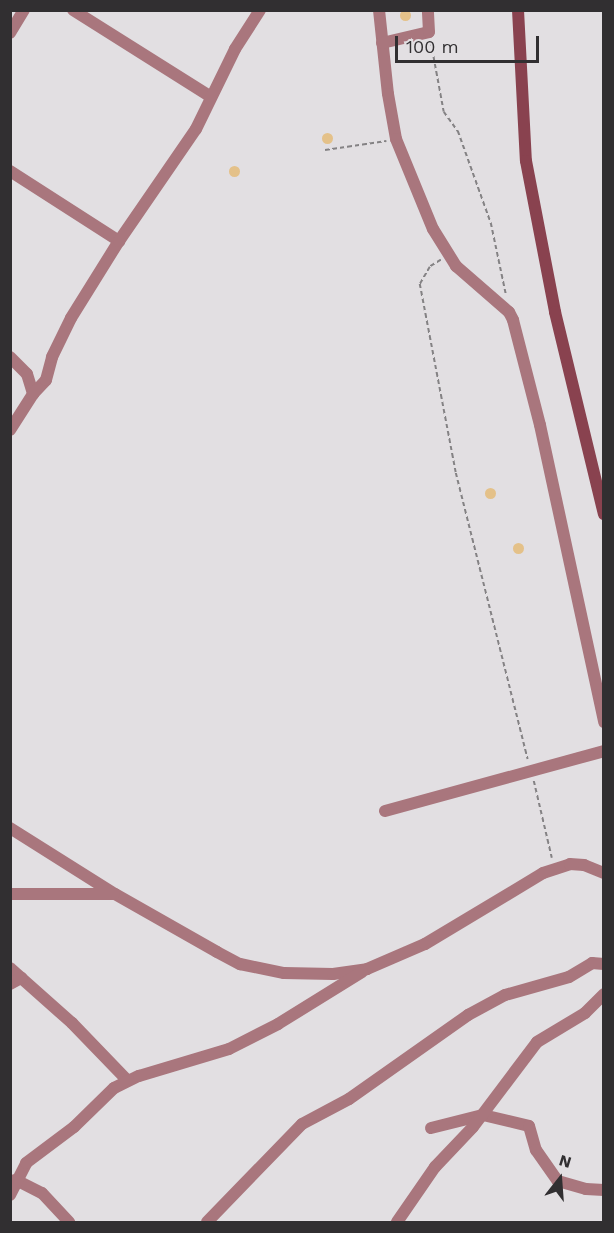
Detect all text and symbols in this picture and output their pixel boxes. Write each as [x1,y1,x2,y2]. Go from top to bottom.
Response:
scale bar [398,24,542,62]
text: 100 m [406,36,459,57]
north arrow [530,1149,590,1209]
text: N [557,1150,574,1172]

